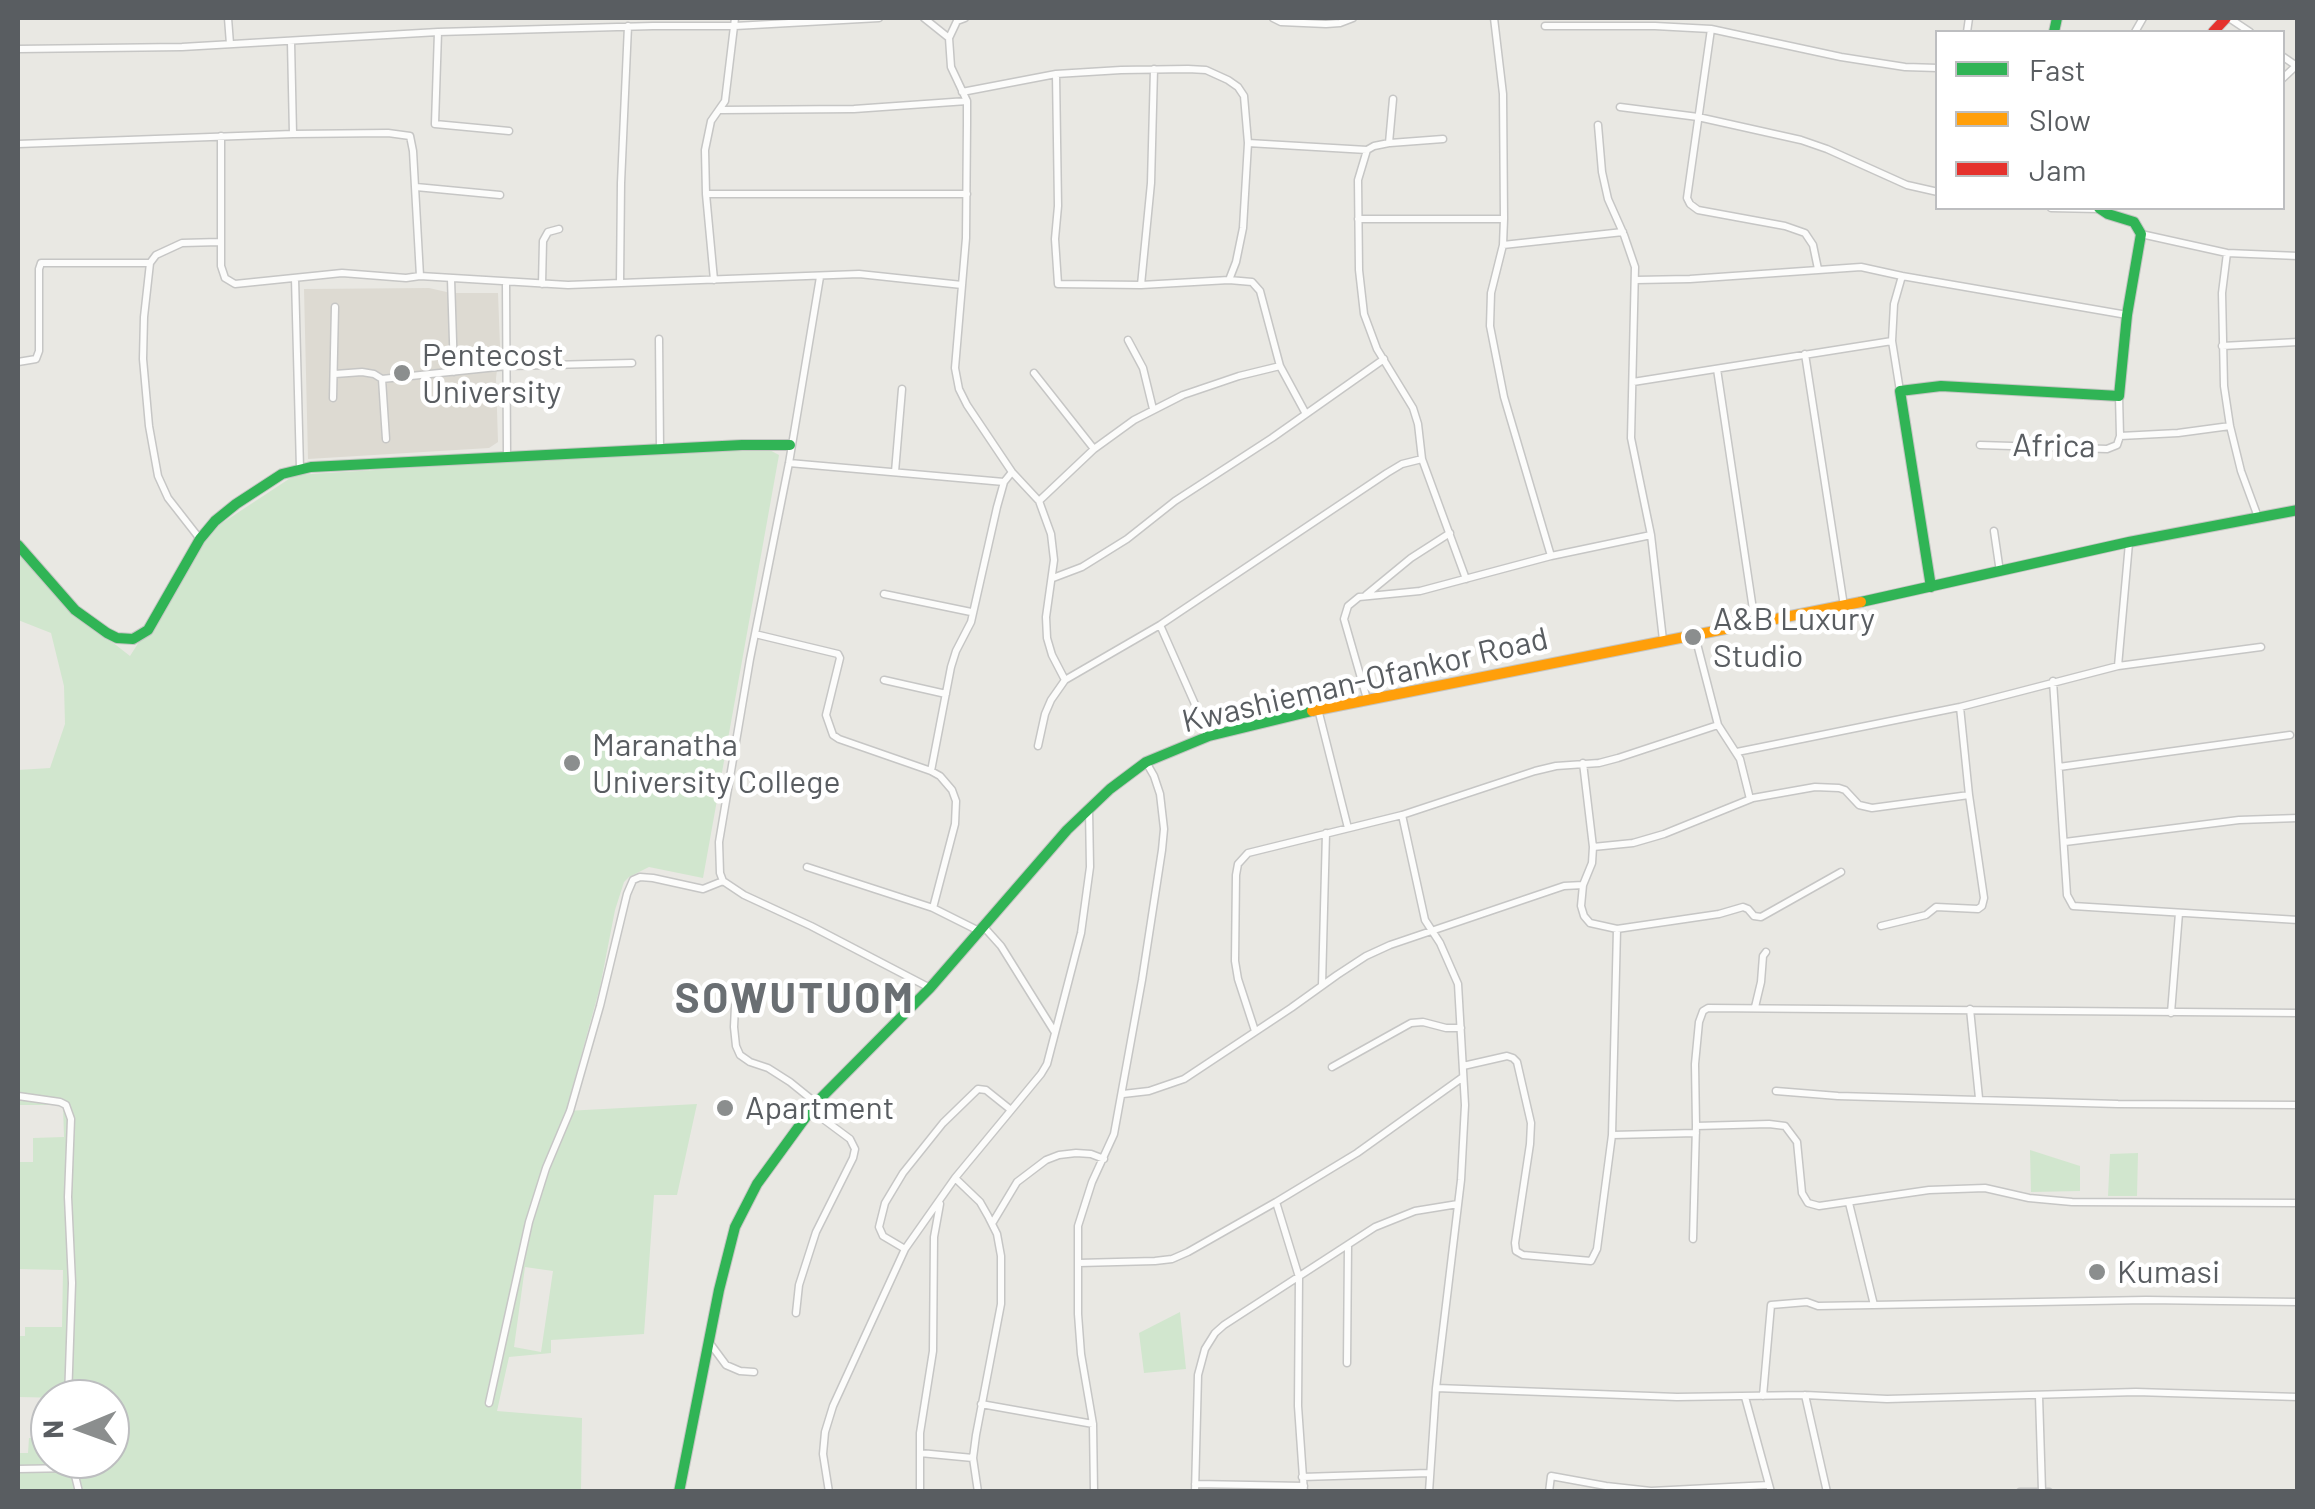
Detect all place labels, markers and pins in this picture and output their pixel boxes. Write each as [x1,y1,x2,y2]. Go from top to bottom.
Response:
place label: Pentecost University [422,336,564,411]
marker: Pentecost University [391,362,413,384]
place label: A&B Luxury Studio [1713,600,1875,675]
marker: A&B Luxury Studio [1682,626,1704,648]
place label: Maranatha University College [592,726,841,801]
marker: Maranatha University College [561,752,583,774]
place label: Apartment [745,1089,894,1127]
marker: Apartment [714,1097,736,1119]
place label: Kumasi [2117,1253,2220,1291]
marker: Kumasi [2086,1261,2108,1283]

